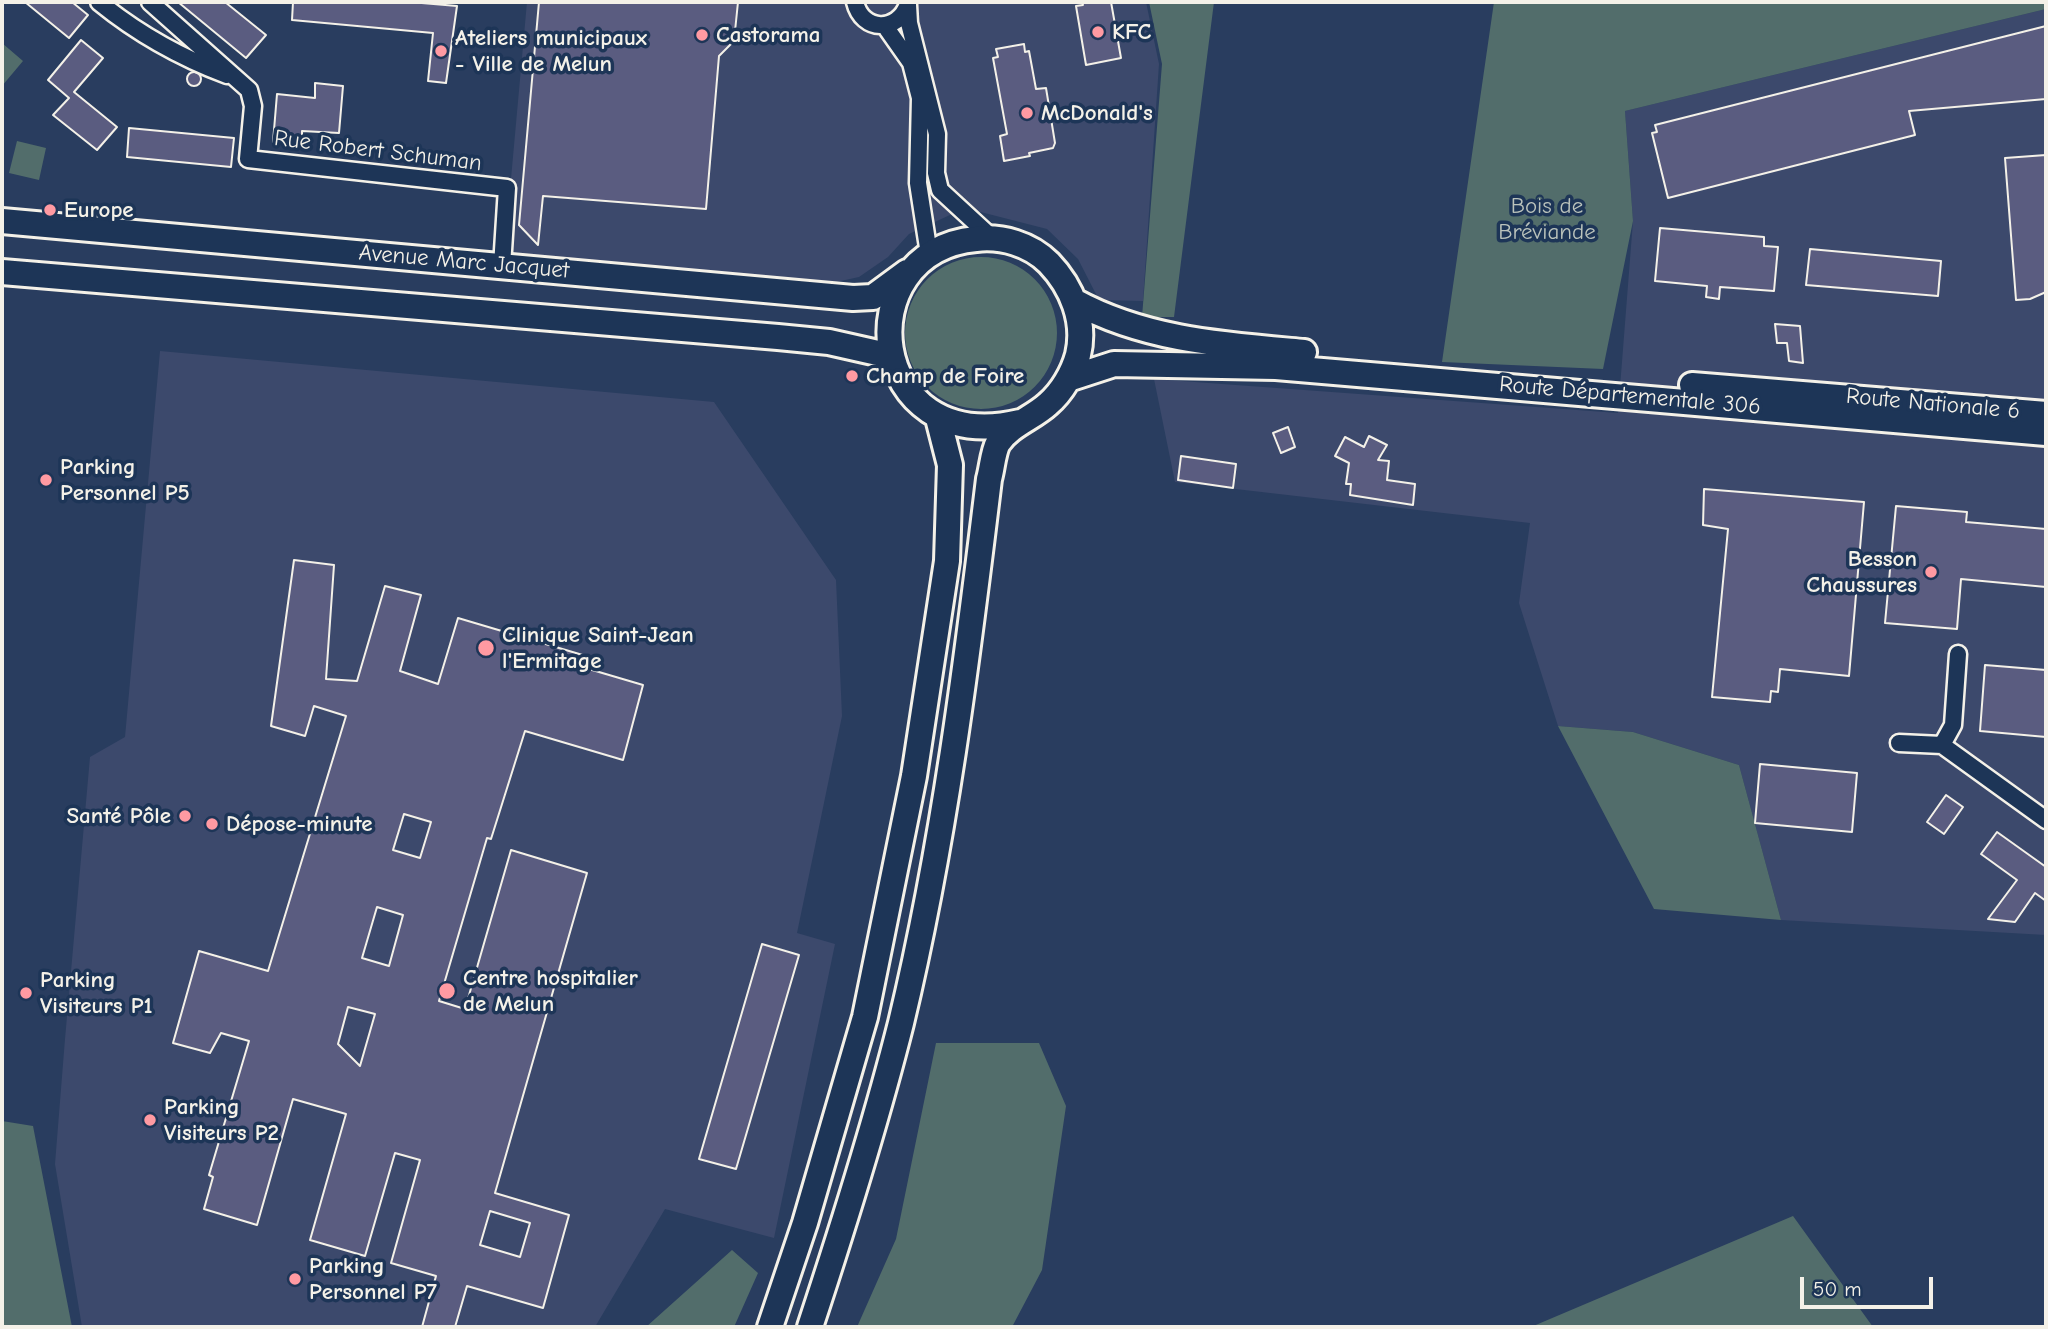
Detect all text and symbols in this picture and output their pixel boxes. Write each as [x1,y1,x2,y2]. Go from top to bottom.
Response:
place label: KFC [1112,18,1151,46]
place label: Castorama [716,21,820,49]
place label: Ateliers municipaux - Ville de Melun [455,24,647,78]
marker: KFC [1090,24,1106,40]
marker: Castorama [694,27,710,43]
marker: Ateliers municipaux - Ville de Melun [433,43,449,59]
place label: McDonald's [1041,99,1153,127]
marker: McDonald's [1019,105,1035,121]
street label: Rue Robert Schuman [273,125,483,177]
park label: Bois de Bréviande [1498,192,1596,246]
place label: Europe [64,196,134,224]
marker: Europe [42,202,58,218]
street label: Avenue Marc Jacquet [358,239,570,285]
place label: Champ de Foire [866,362,1024,390]
marker: Champ de Foire [844,368,860,384]
street label: Route Départementale 306 [1498,371,1762,421]
street label: Route Nationale 6 [1845,383,2021,425]
place label: Parking Personnel P5 [60,453,190,507]
marker: Parking Personnel P5 [38,472,54,488]
place label: Besson Chaussures [1806,545,1917,599]
marker: Besson Chaussures [1923,564,1939,580]
place label: Clinique Saint-Jean l'Ermitage [502,621,694,675]
marker: Clinique Saint-Jean l'Ermitage [476,638,496,658]
place label: Santé Pôle [66,802,171,830]
marker: Santé Pôle [177,808,193,824]
place label: Dépose-minute [226,810,373,838]
marker: Dépose-minute [204,816,220,832]
place label: Centre hospitalier de Melun [463,964,638,1018]
place label: Parking Visiteurs P1 [40,966,153,1020]
marker: Centre hospitalier de Melun [437,981,457,1001]
marker: Parking Visiteurs P1 [18,985,34,1001]
place label: Parking Visiteurs P2 [164,1093,279,1147]
marker: Parking Visiteurs P2 [142,1112,158,1128]
place label: Parking Personnel P7 [309,1252,437,1306]
scale bar [1803,1262,1936,1306]
marker: Parking Personnel P7 [287,1271,303,1287]
text: 50 m [1813,1277,1862,1301]

